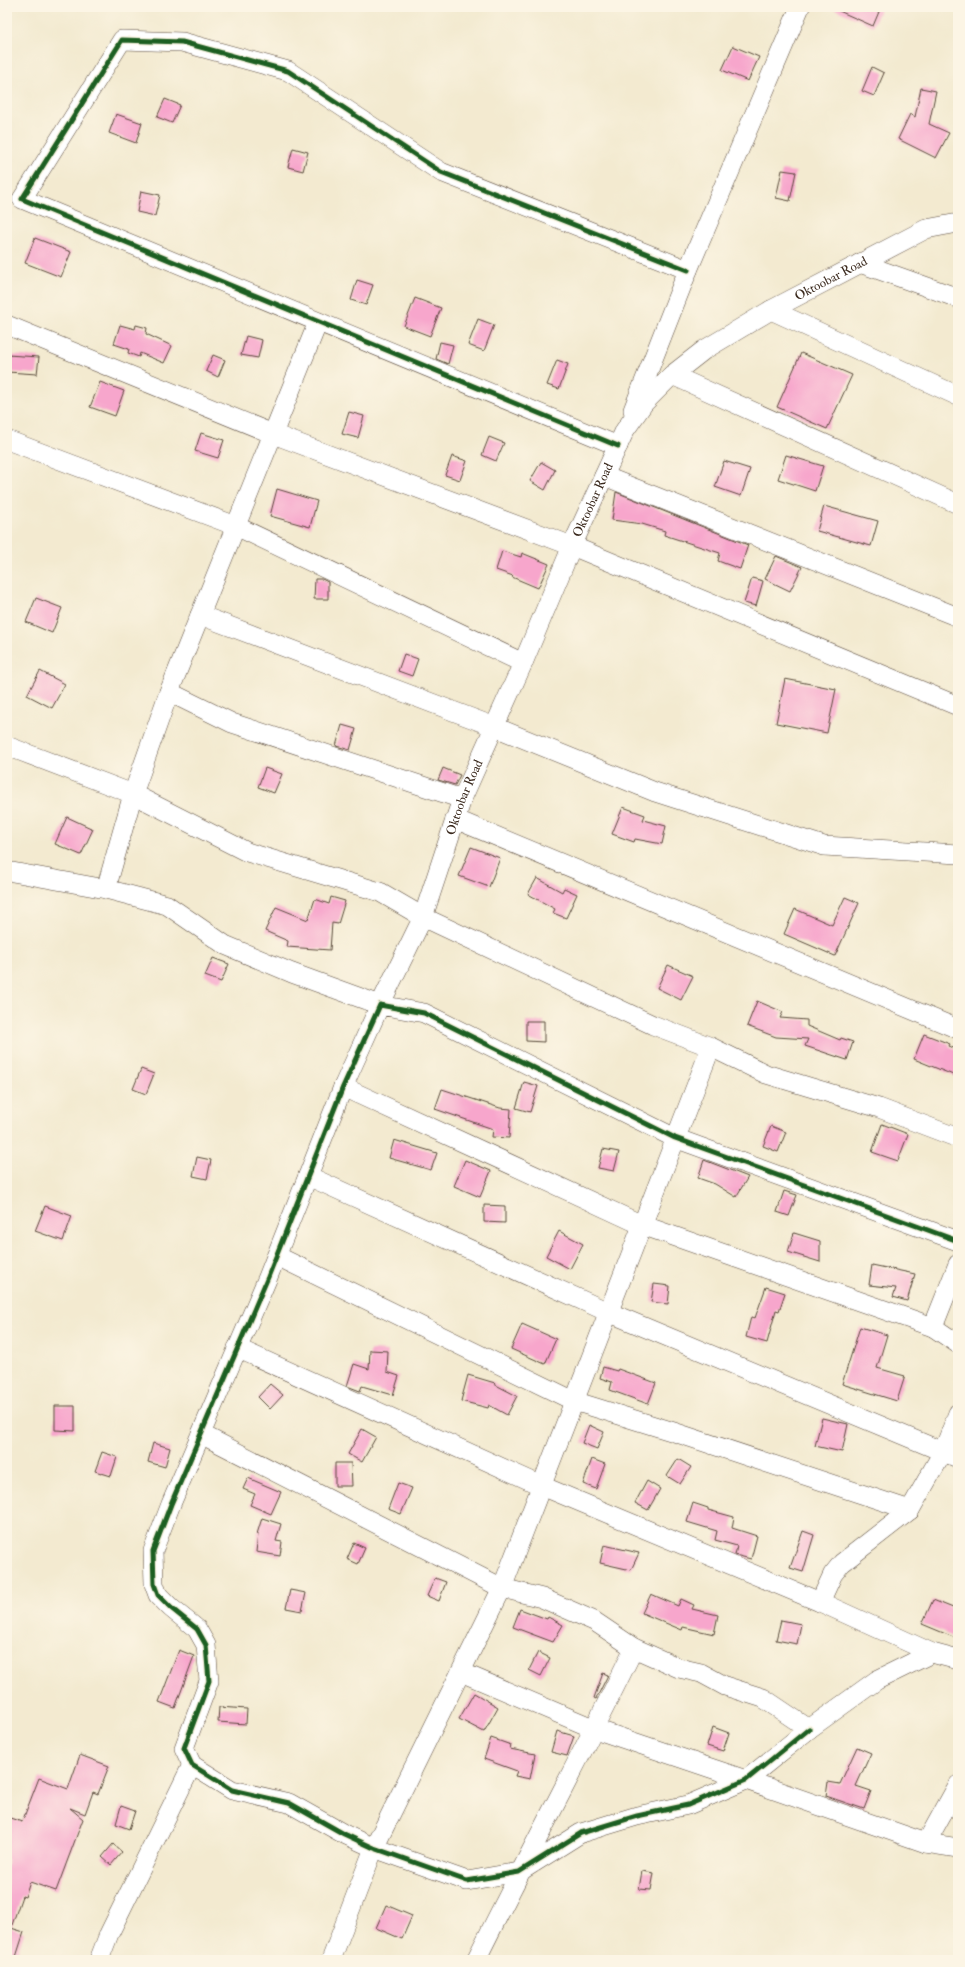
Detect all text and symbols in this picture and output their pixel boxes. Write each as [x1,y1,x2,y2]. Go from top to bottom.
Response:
street label: Oktoobar Road [792,253,871,304]
street label: Oktoobar Road [569,460,617,540]
street label: Oktoobar Road [443,757,487,837]

